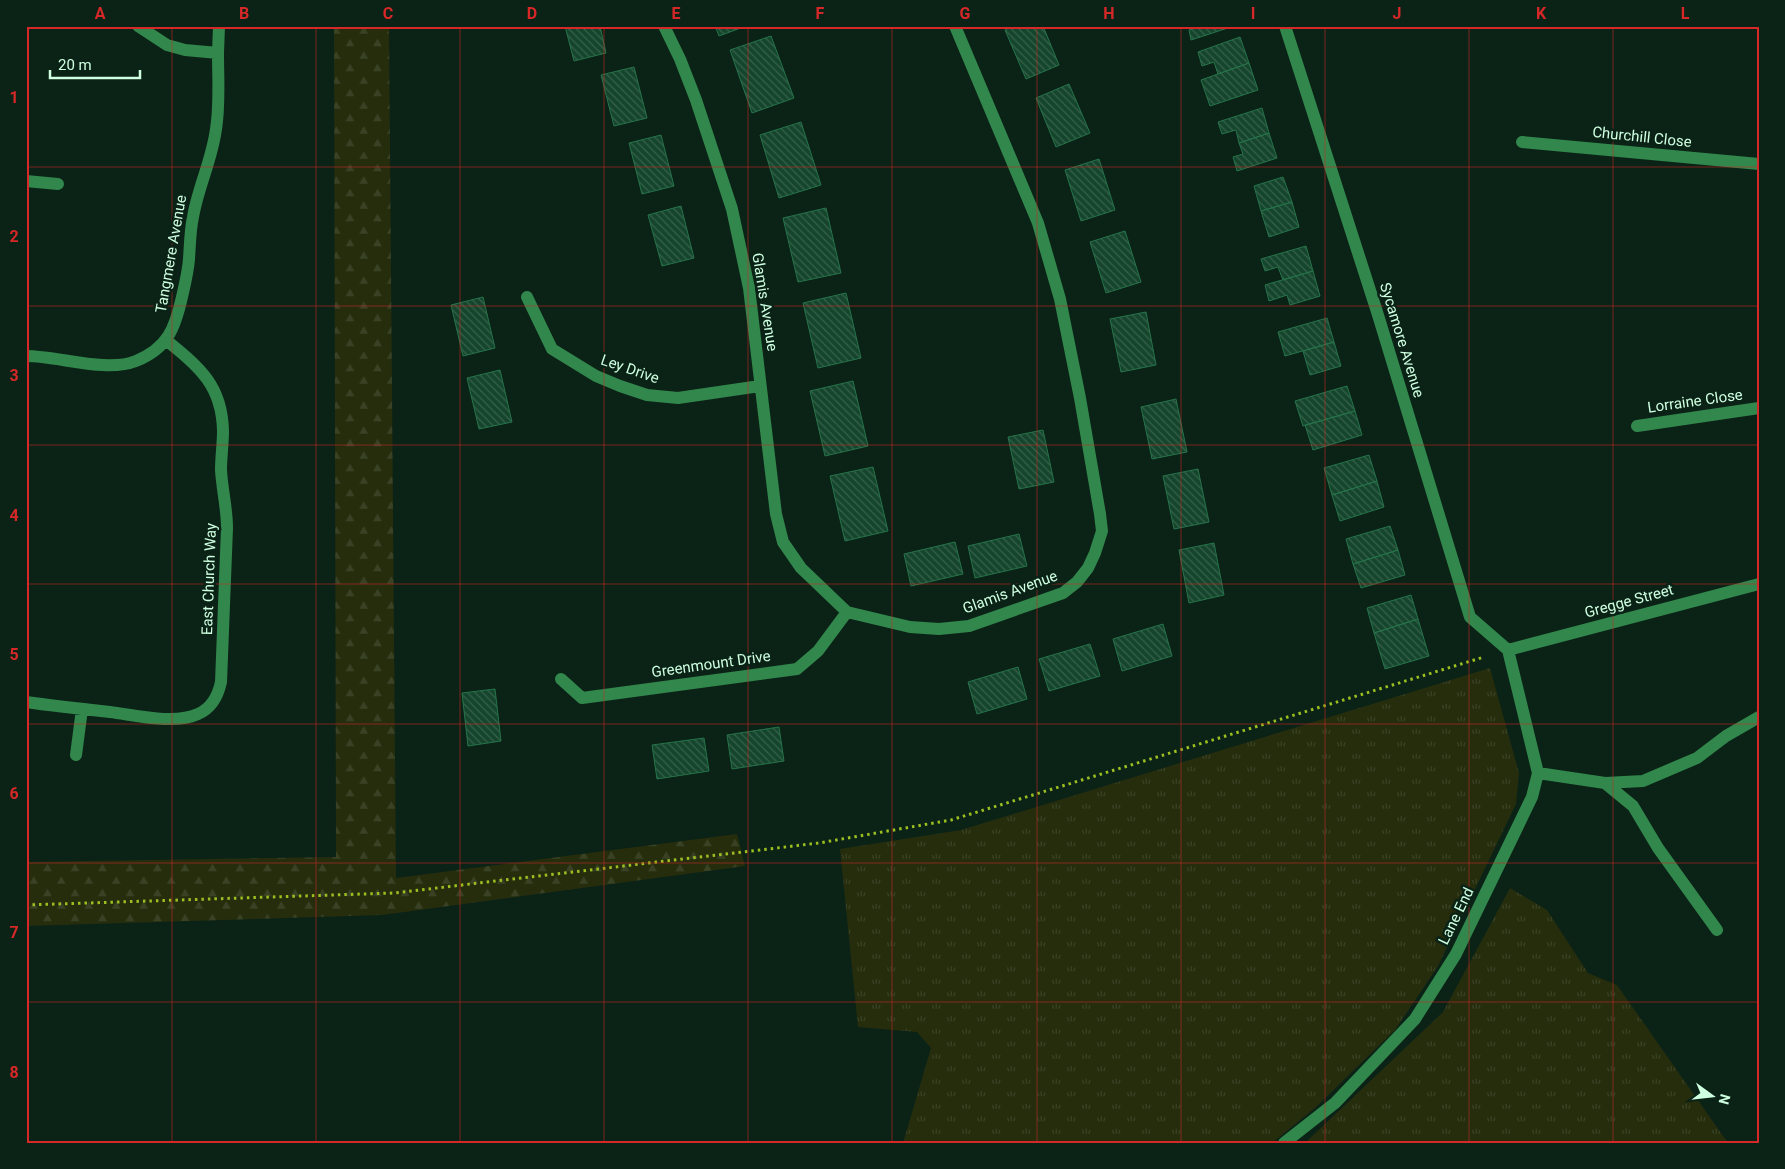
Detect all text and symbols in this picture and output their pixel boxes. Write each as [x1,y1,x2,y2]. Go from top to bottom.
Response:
text: A [95,4,106,23]
text: B [239,4,249,23]
text: C [383,4,393,23]
text: D [527,4,537,23]
text: E [672,4,681,23]
text: F [816,4,825,23]
text: G [960,4,971,23]
text: H [1103,4,1115,23]
text: I [1251,4,1255,23]
text: J [1393,4,1401,23]
text: K [1536,4,1547,23]
text: L [1681,4,1690,23]
scale bar [50,48,140,80]
text: 20 m [58,56,92,74]
text: 1 [9,88,19,107]
street label: Churchill Close [1591,123,1693,151]
street label: Tangmere Avenue [152,193,190,315]
text: 2 [9,227,19,246]
street label: Glamis Avenue [748,252,782,353]
street label: Sycamore Avenue [1376,280,1428,400]
street label: Ley Drive [598,351,662,387]
text: 3 [9,366,19,385]
street label: Lorraine Close [1646,385,1744,417]
text: 4 [9,506,19,525]
street label: East Church Way [198,523,220,635]
street label: Glamis Avenue [960,567,1060,617]
street label: Gregge Street [1583,580,1675,621]
text: 5 [9,645,19,664]
street label: Greenmount Drive [650,647,772,681]
text: 6 [9,784,19,803]
street label: Lane End [1434,884,1478,948]
text: 7 [9,923,19,942]
text: 8 [9,1063,19,1082]
north arrow [1688,1072,1738,1122]
text: N [1716,1093,1734,1106]

